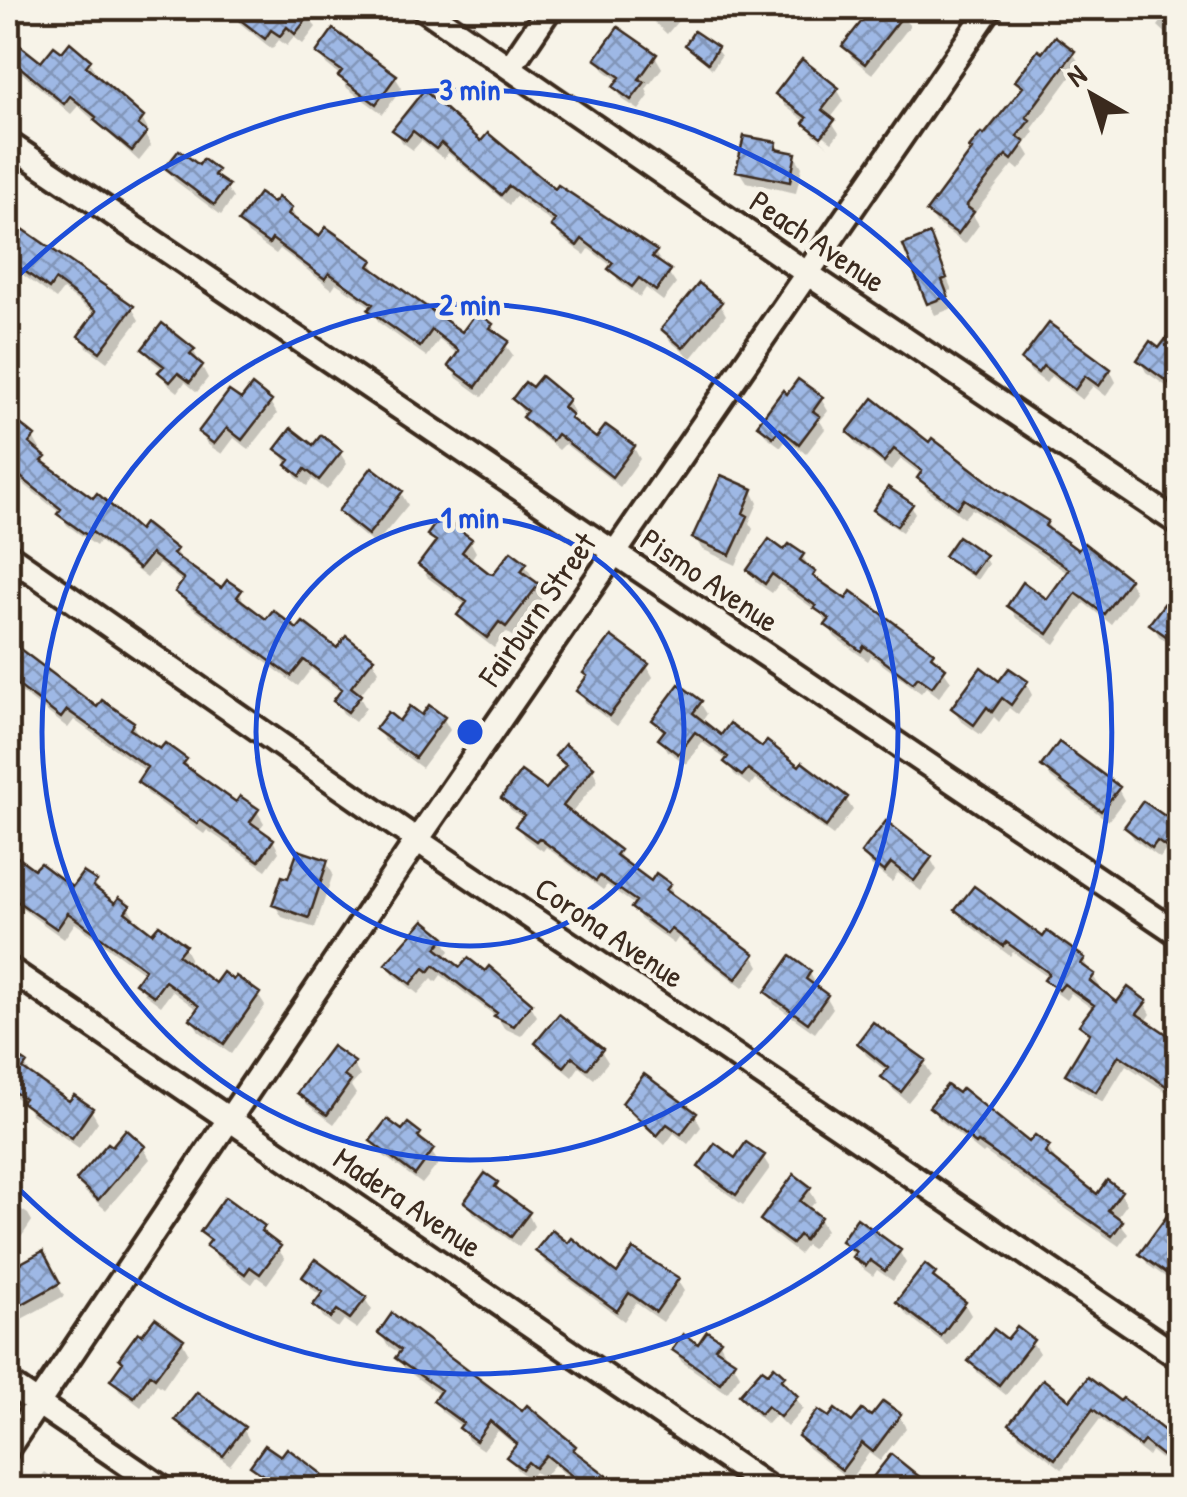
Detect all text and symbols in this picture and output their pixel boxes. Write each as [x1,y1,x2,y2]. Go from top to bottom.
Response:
north arrow [1042,45,1142,145]
text: N [1059,56,1094,95]
text: 3 min [439,69,501,109]
street label: Peach Avenue [742,180,895,302]
text: 2 min [439,284,501,324]
text: 1 min [441,497,499,537]
street label: Pismo Avenue [632,518,788,642]
street label: Fairburn Street [468,523,606,695]
centre of rings [452,714,488,750]
street label: Corona Avenue [527,866,693,998]
street label: Madera Avenue [325,1137,491,1268]

